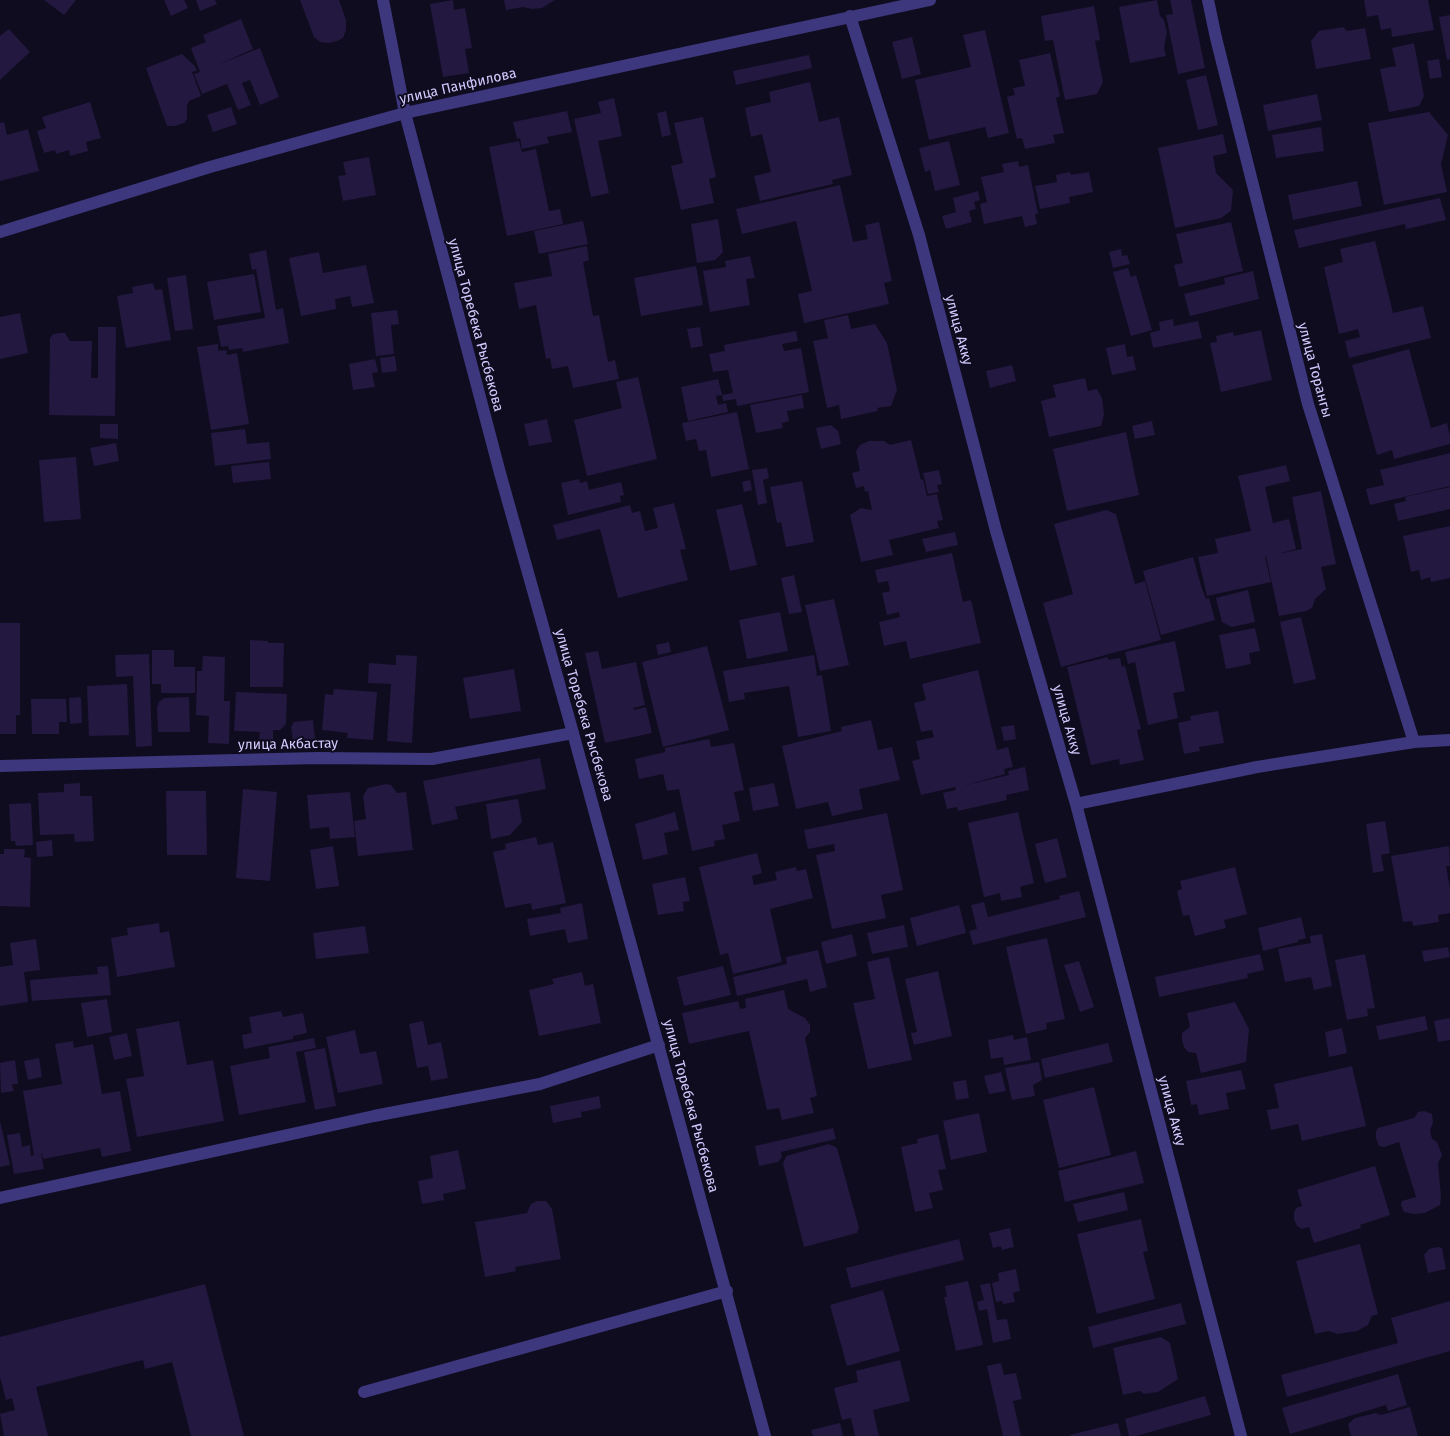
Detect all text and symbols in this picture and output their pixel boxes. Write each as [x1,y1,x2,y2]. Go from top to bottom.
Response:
street label: улица Панфилова [398,64,518,108]
street label: улица Торебека Рысбекова [445,237,507,413]
street label: улица Акку [941,293,977,367]
street label: улица Торангы [1294,321,1336,419]
street label: улица Торебека Рысбекова [551,627,617,803]
street label: улица Акку [1049,683,1085,757]
street label: улица Акбастау [238,735,338,753]
street label: улица Торебека Рысбекова [660,1018,722,1194]
street label: улица Акку [1154,1074,1190,1148]

